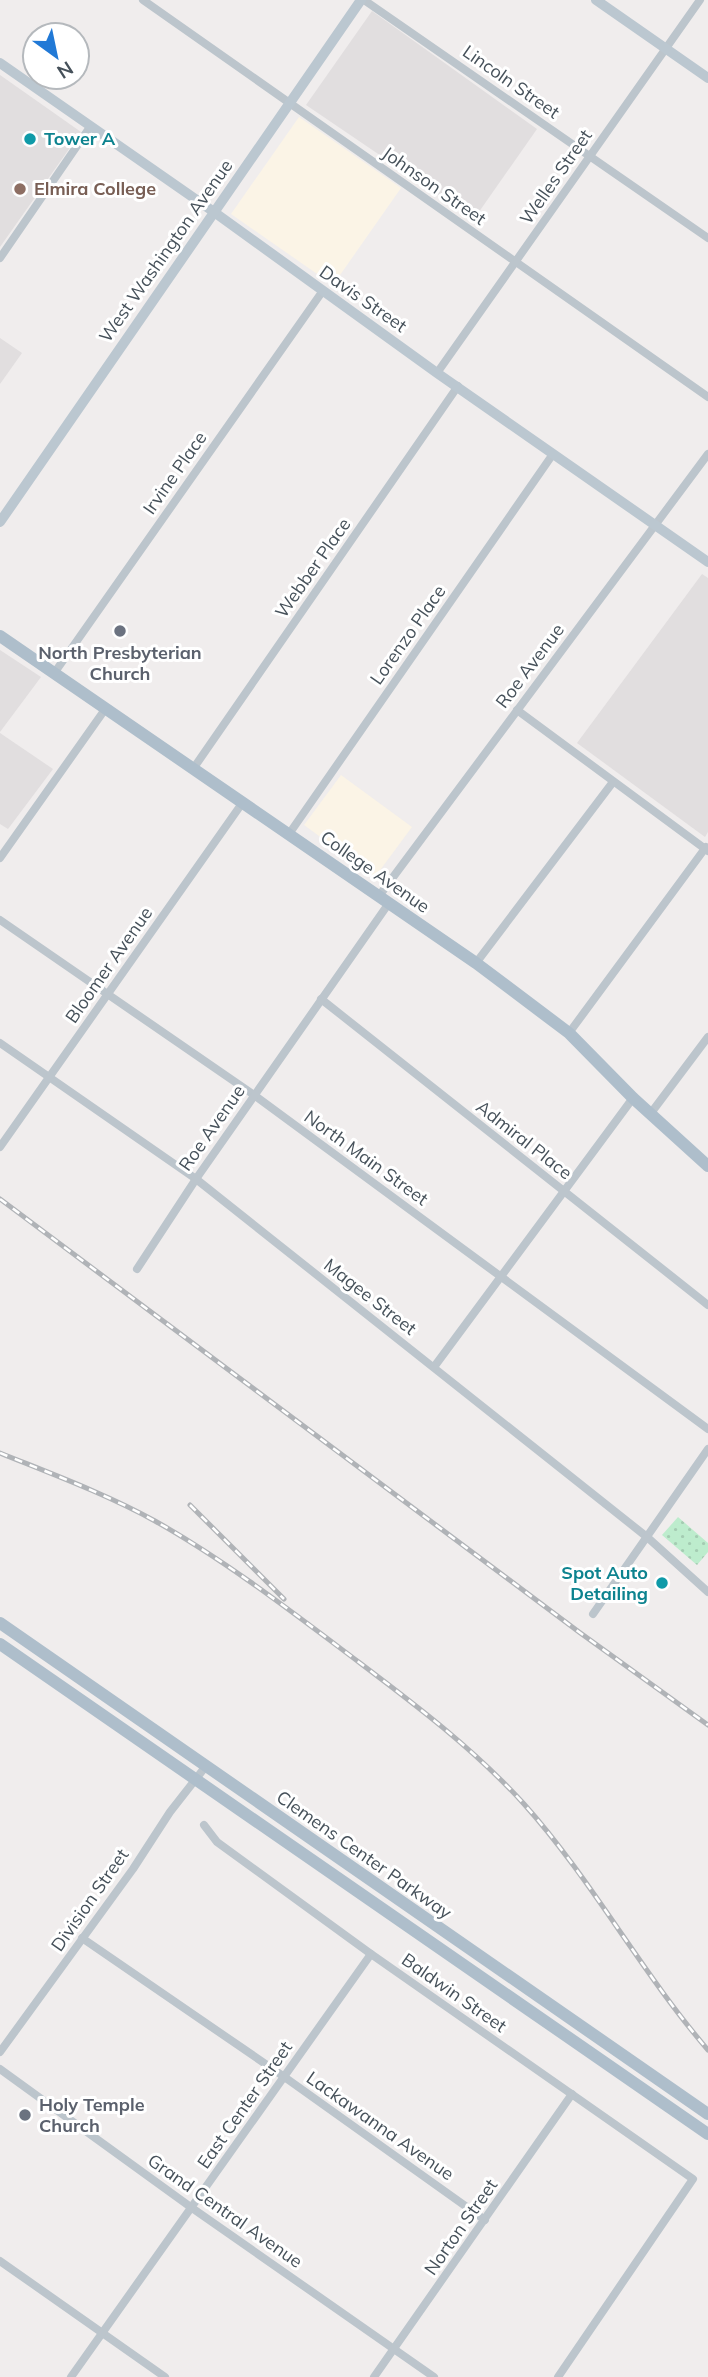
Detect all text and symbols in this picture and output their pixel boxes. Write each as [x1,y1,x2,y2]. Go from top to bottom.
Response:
north arrow [21,21,91,91]
street label: Lincoln Street [458,40,564,123]
text: N [53,56,78,84]
street label: Welles Street [514,125,597,229]
place label: Tower A [44,127,116,150]
marker: Tower A [22,131,38,147]
street label: Johnson Street [378,141,491,230]
street label: West Washington Avenue [94,155,238,347]
place label: Elmira College [34,177,156,200]
marker: Elmira College [12,181,28,197]
street label: Davis Street [315,260,411,337]
street label: Irvine Place [138,427,212,519]
street label: Webber Place [270,513,355,622]
street label: Lorenzo Place [365,581,450,689]
street label: Roe Avenue [490,619,569,712]
marker: North Presbyterian Church [112,623,128,639]
place label: North Presbyterian Church [38,641,202,685]
street label: College Avenue [316,825,434,918]
street label: Bloomer Avenue [60,902,157,1027]
street label: Roe Avenue [174,1080,250,1175]
street label: Admiral Place [472,1095,577,1184]
street label: North Main Street [300,1105,433,1210]
street label: Magee Street [319,1253,421,1340]
place label: Spot Auto Detailing [561,1561,648,1605]
marker: Spot Auto Detailing [654,1575,670,1591]
street label: Clemens Center Parkway [272,1785,457,1924]
street label: Division Street [46,1844,133,1955]
street label: Baldwin Street [397,1948,511,2037]
street label: East Center Street [192,2037,297,2173]
street label: Lackawanna Avenue [302,2066,459,2185]
place label: Holy Temple Church [39,2093,145,2137]
marker: Holy Temple Church [17,2107,33,2123]
street label: Grand Central Avenue [143,2148,307,2273]
street label: Norton Street [419,2174,502,2279]

